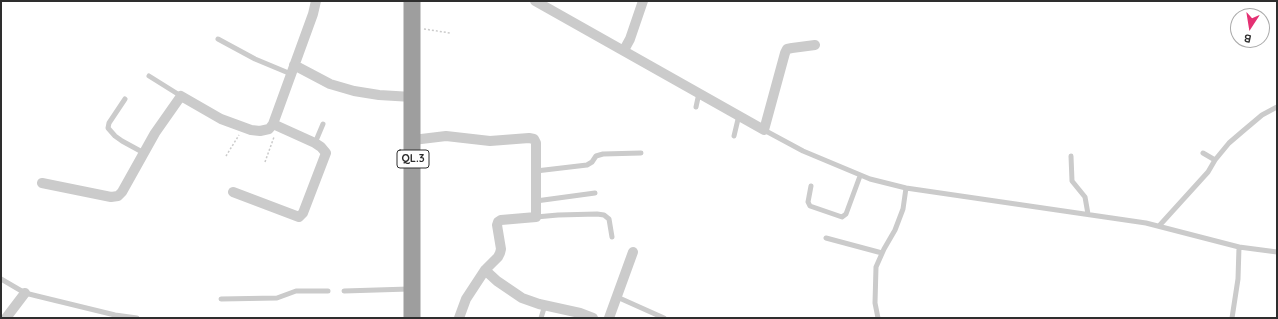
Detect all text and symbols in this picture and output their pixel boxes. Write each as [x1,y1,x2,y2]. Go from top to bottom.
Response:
north arrow [1230,8,1270,48]
text: B [1243,31,1253,46]
road number: QL.3 [397,150,429,168]

